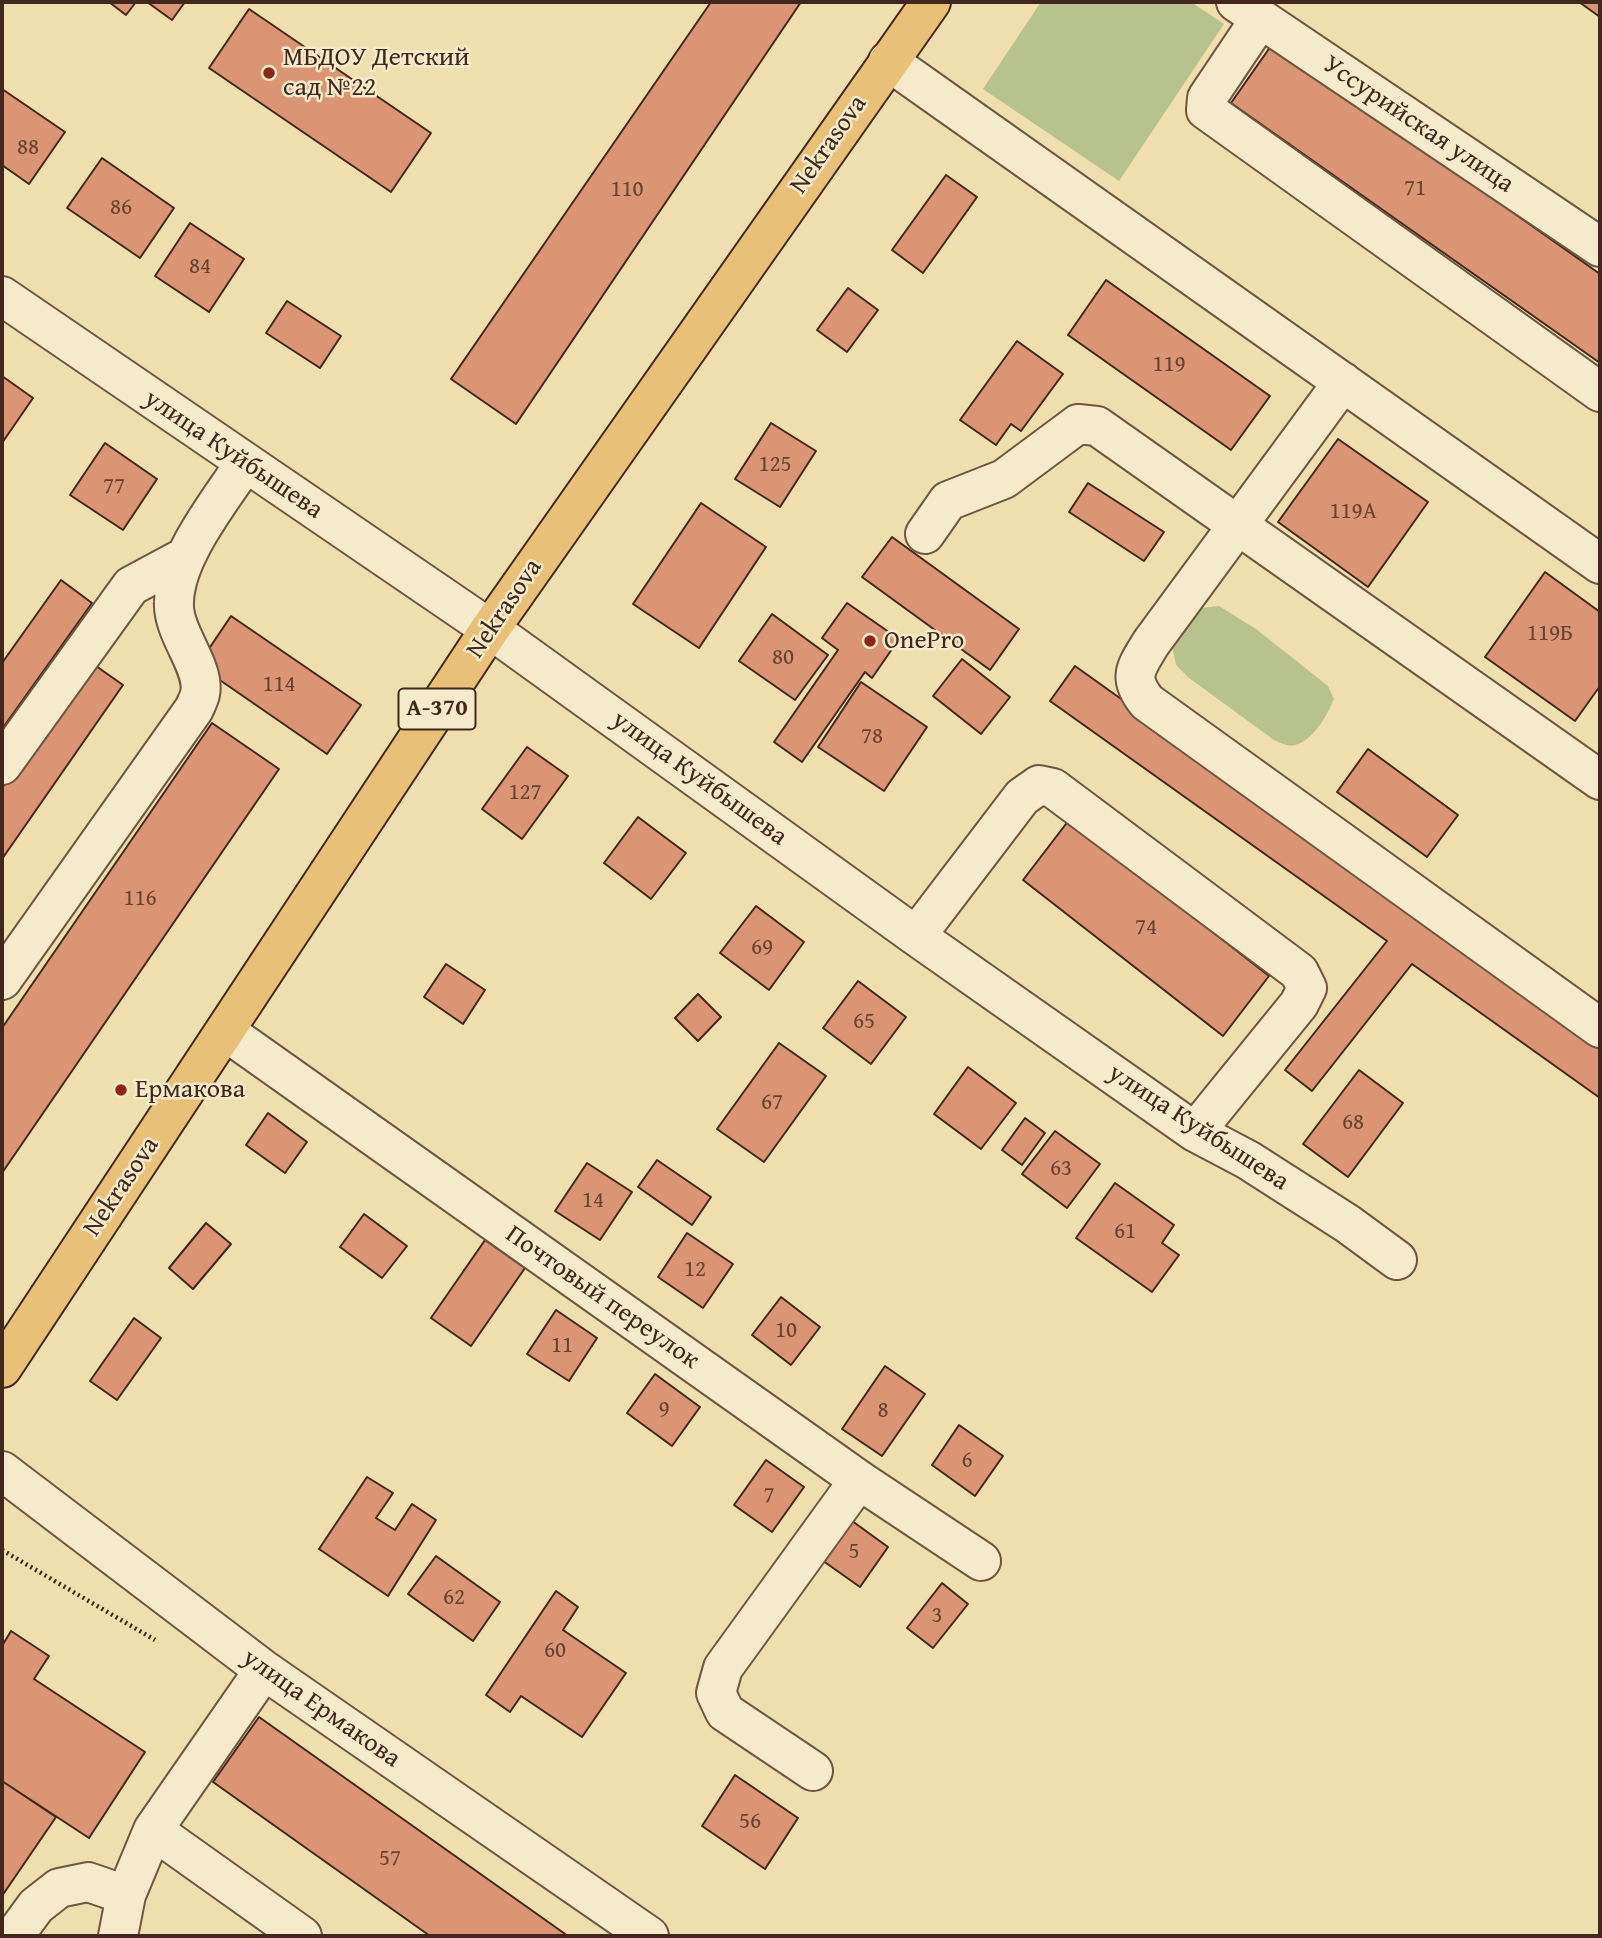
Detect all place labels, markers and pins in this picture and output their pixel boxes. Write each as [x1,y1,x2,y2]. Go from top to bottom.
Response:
place label: МБДОУ Детский сад №22 [283,42,470,104]
marker: МБДОУ Детский сад №22 [261,65,277,81]
place label: OnePro [884,625,964,657]
marker: OnePro [862,633,878,649]
place label: Ермакова [135,1074,245,1106]
marker: Ермакова [113,1082,129,1098]

